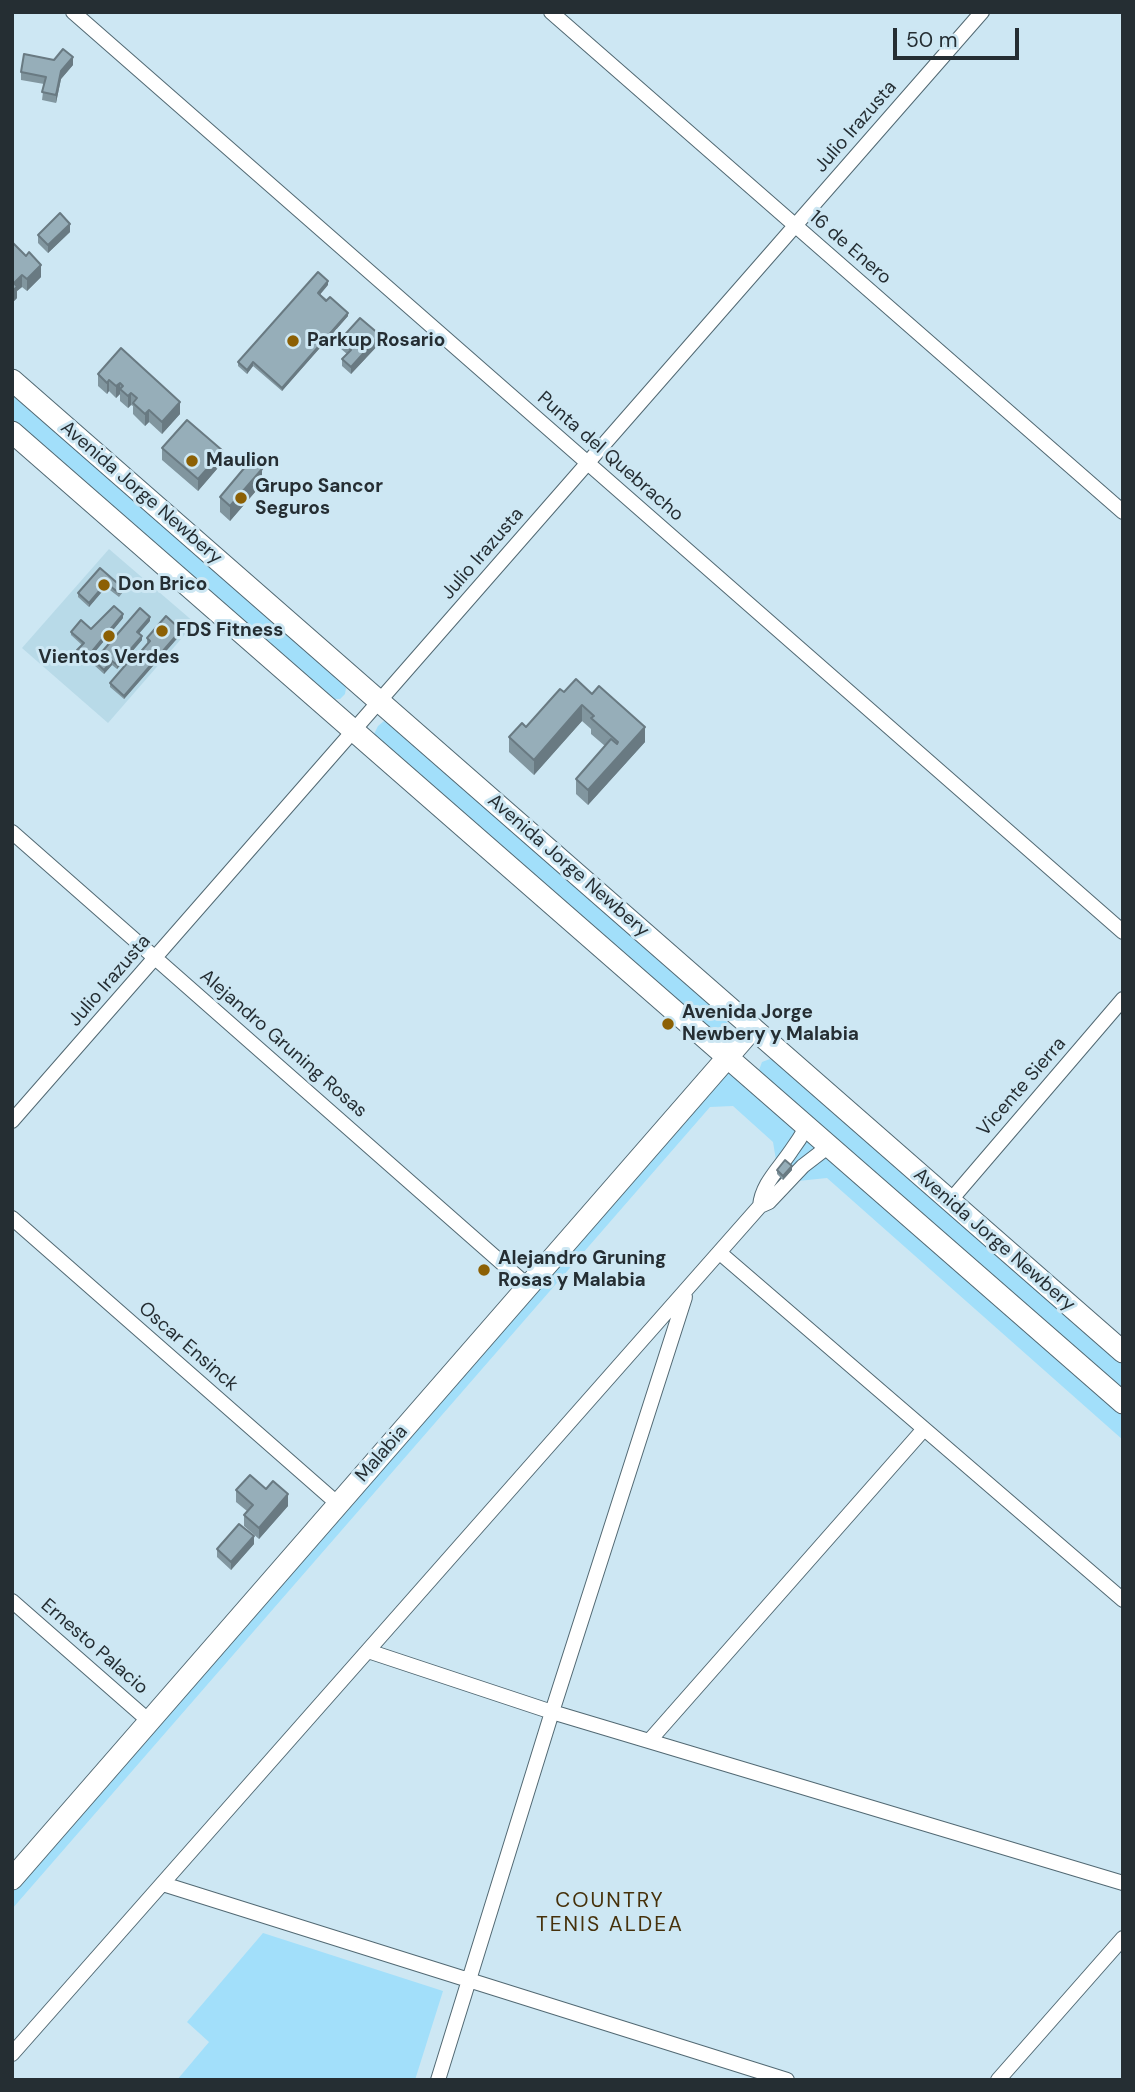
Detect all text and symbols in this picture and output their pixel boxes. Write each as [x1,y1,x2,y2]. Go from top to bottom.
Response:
scale bar [897,14,1023,58]
text: 50 m [906,26,957,54]
street label: Julio Irazusta [810,77,902,177]
street label: 16 de Enero [804,206,896,290]
place label: Parkup Rosario [307,330,445,352]
marker: Parkup Rosario [285,333,301,349]
street label: Punta del Quebracho [532,387,688,527]
street label: Avenida Jorge Newbery [56,417,226,569]
place label: Maulion [206,450,279,472]
marker: Maulion [184,453,200,469]
place label: Grupo Sancor Seguros [255,476,383,520]
marker: Grupo Sancor Seguros [233,490,249,506]
street label: Julio Irazusta [437,504,529,604]
place label: Don Brico [118,574,207,596]
marker: Don Brico [96,577,112,593]
place label: FDS Fitness [176,620,283,642]
marker: FDS Fitness [154,623,170,639]
marker: Vientos Verdes [101,628,117,644]
place label: Vientos Verdes [38,647,180,669]
street label: Avenida Jorge Newbery [483,790,653,942]
street label: Julio Irazusta [64,931,156,1031]
street label: Alejandro Gruning Rosas [195,965,371,1123]
place label: Avenida Jorge Newbery y Malabia [682,1002,859,1046]
marker: Avenida Jorge Newbery y Malabia [660,1016,676,1032]
street label: Vicente Sierra [973,1033,1071,1141]
street label: Avenida Jorge Newbery [909,1164,1079,1316]
place label: Alejandro Gruning Rosas y Malabia [498,1248,666,1292]
marker: Alejandro Gruning Rosas y Malabia [476,1262,492,1278]
street label: Oscar Ensinck [133,1298,243,1396]
street label: Malabia [351,1421,413,1487]
street label: Ernesto Palacio [36,1594,152,1700]
district label: COUNTRY TENIS ALDEA [537,1888,683,1938]

